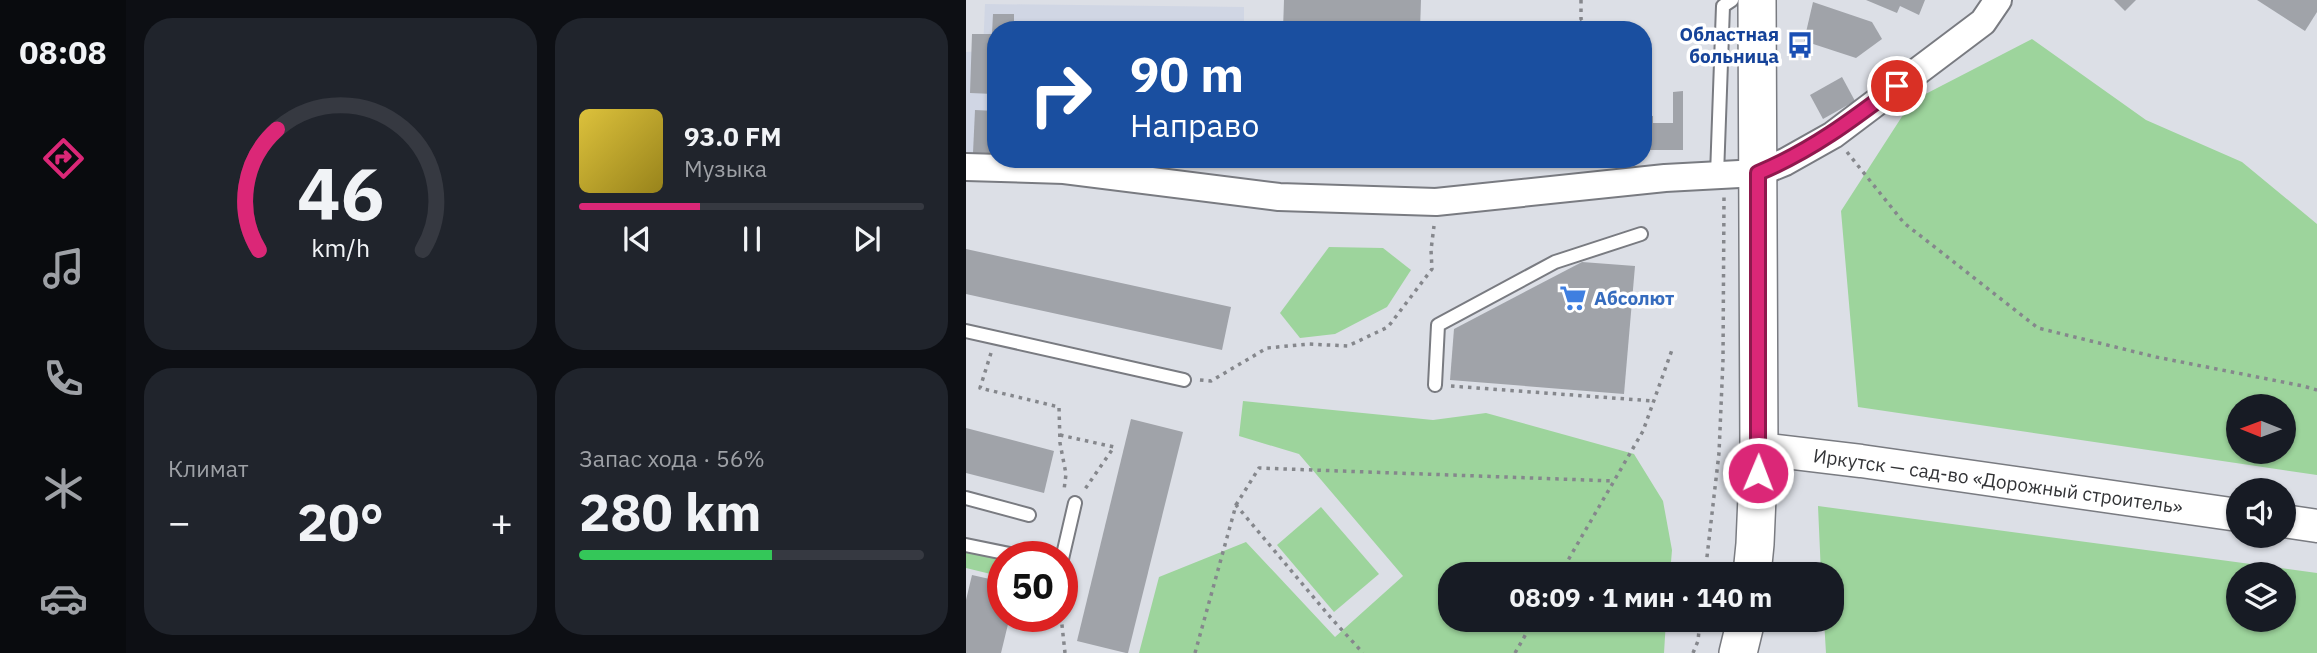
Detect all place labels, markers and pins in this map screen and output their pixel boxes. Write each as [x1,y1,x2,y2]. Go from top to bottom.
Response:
place label: Областная больница [1680,22,1779,68]
bus stop icon: Областная больница [1785,30,1815,60]
pin [1867,56,1927,116]
supermarket icon: Абсолют [1558,283,1588,313]
place label: Абсолют [1594,286,1674,310]

